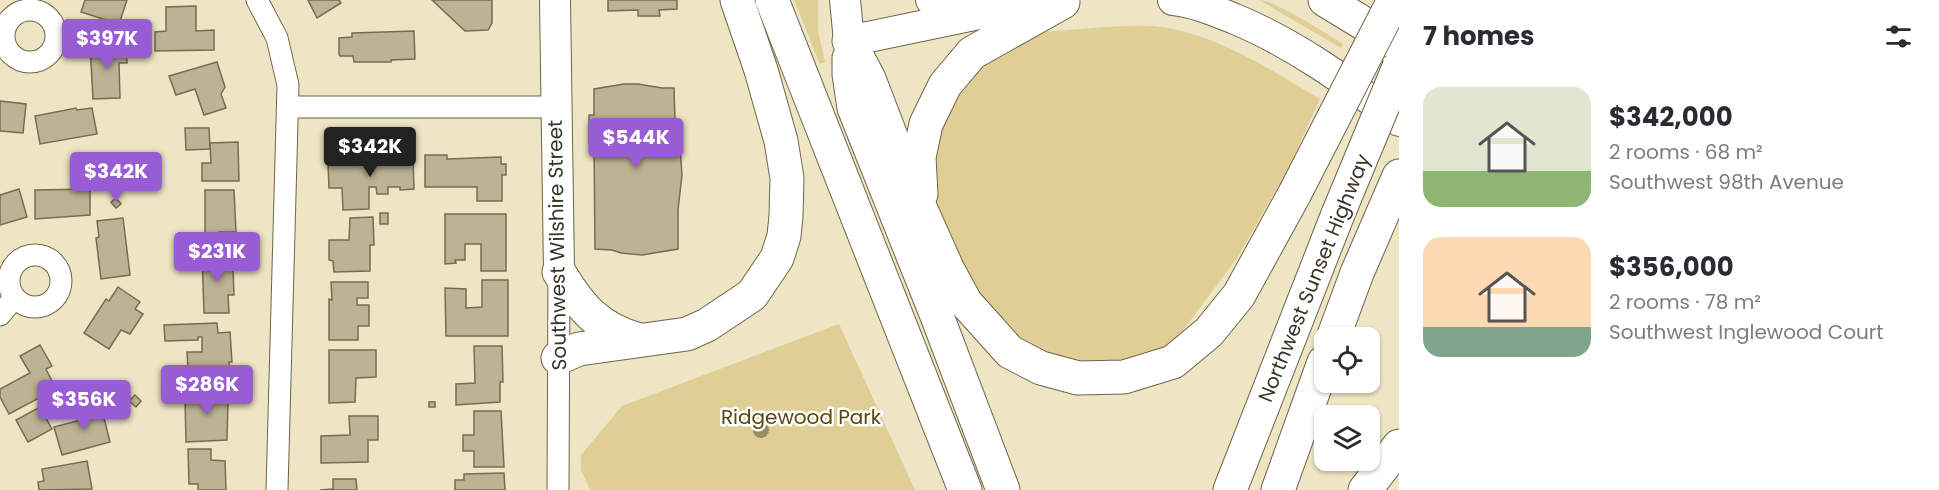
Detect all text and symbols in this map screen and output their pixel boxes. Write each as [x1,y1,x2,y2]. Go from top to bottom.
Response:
text: 7 homes [1423,18,1535,54]
pin: $397K [65,19,149,70]
icon: filters [1882,20,1915,53]
text: $397K [76,24,138,52]
text: $342,000 [1609,99,1733,135]
icon: home [1471,111,1543,183]
pin: $544K [594,118,678,169]
street label: Southwest Wilshire Street [541,119,573,371]
text: $544K [602,123,670,151]
pin: $342K [328,127,412,178]
text: $342K [338,132,402,160]
text: 2 rooms · 68 m² [1609,138,1763,166]
street label: Northwest Sunset Highway [1251,150,1377,406]
pin: $342K [74,152,158,203]
text: $342K [84,157,148,185]
text: Southwest 98th Avenue [1609,168,1844,196]
pin: $231K [175,232,259,283]
text: $231K [188,237,246,265]
text: $356,000 [1609,249,1734,285]
icon: home [1471,261,1543,333]
text: 2 rooms · 78 m² [1609,288,1761,316]
text: Southwest Inglewood Court [1609,318,1883,346]
map controls [1314,327,1380,471]
button: locate [1314,327,1380,393]
pin: $286K [165,365,249,416]
text: $286K [175,370,239,398]
pin: $356K [42,380,126,431]
text: $356K [52,385,116,413]
park label: Ridgewood Park [721,403,882,431]
button: layers [1314,405,1380,471]

